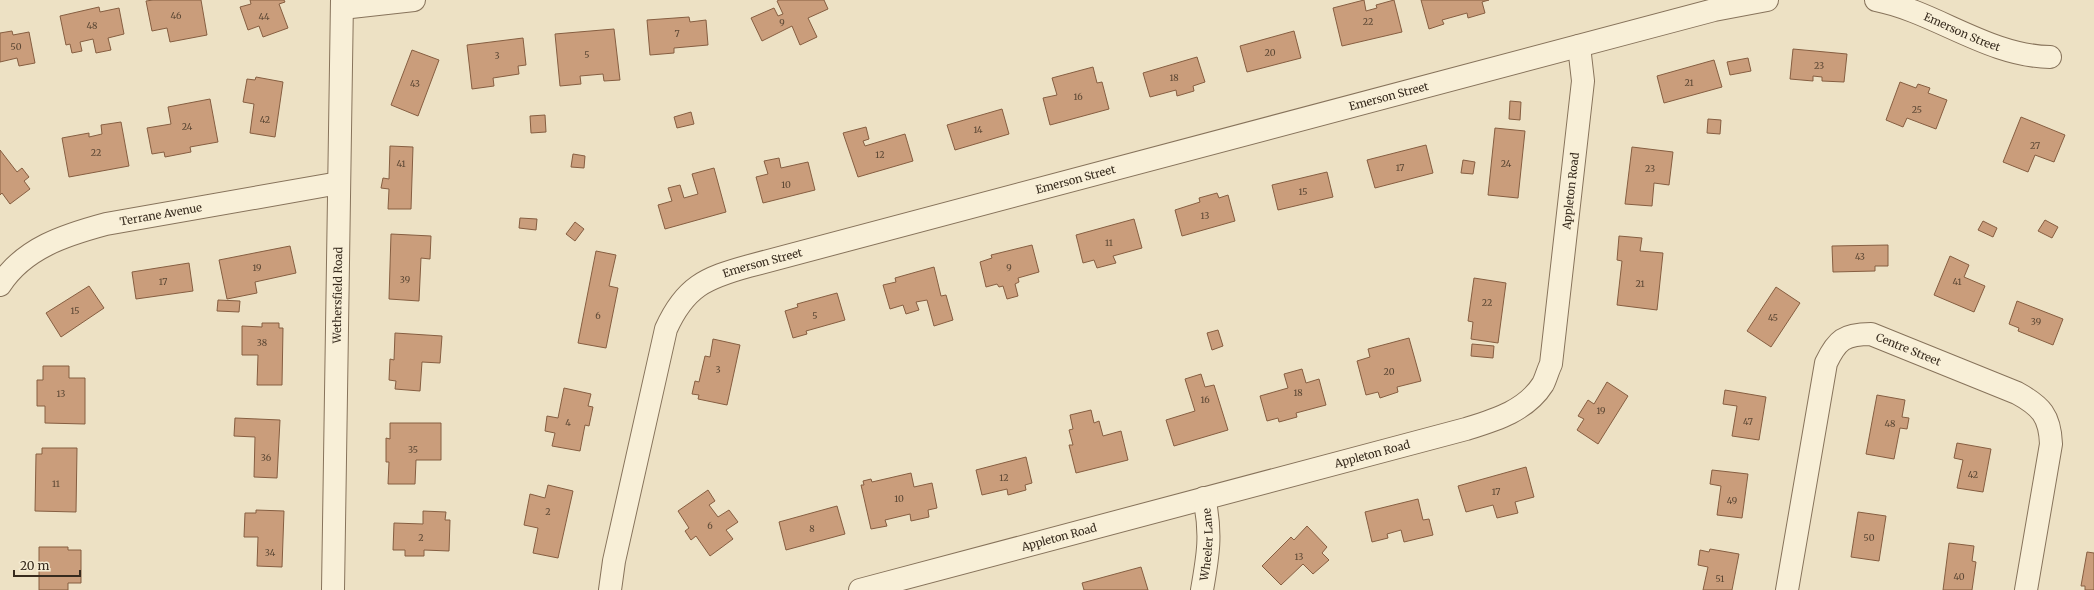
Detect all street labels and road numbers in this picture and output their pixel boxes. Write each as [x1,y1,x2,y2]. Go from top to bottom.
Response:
street label: Emerson Street [1922,9,2003,55]
street label: Emerson Street [1347,79,1431,114]
street label: Appleton Road [1559,151,1582,231]
street label: Emerson Street [1034,162,1117,197]
street label: Terrane Avenue [119,200,203,228]
street label: Emerson Street [721,245,804,281]
street label: Wethersfield Road [330,246,345,344]
street label: Centre Street [1874,330,1944,369]
street label: Appleton Road [1332,437,1412,471]
street label: Wheeler Lane [1197,507,1216,583]
street label: Appleton Road [1019,520,1099,554]

